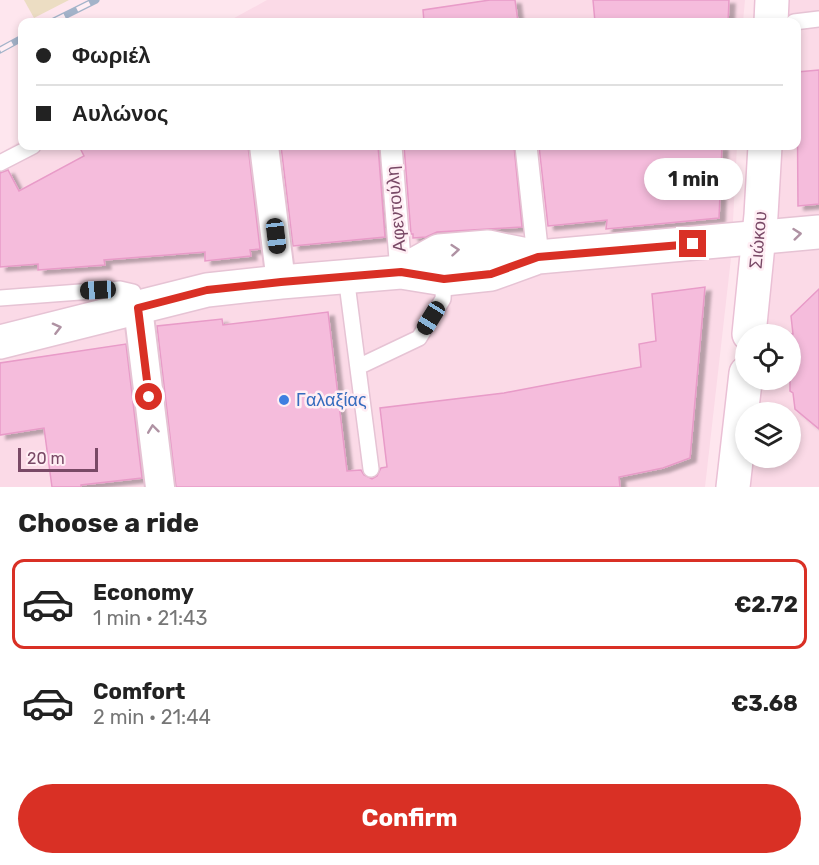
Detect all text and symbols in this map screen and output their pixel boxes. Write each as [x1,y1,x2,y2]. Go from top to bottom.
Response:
text: Φωριέλ [72,42,151,69]
text: Αυλώνος [72,100,168,127]
callout: 1 min [644,157,742,199]
street label: Αφεντούλη [381,165,411,253]
text: 1 min [668,167,719,191]
street label: Σιώκου [745,210,771,270]
car [265,217,287,255]
one-way arrow [792,228,801,241]
route end [679,230,706,257]
one-way arrow [450,244,459,257]
car [80,280,116,300]
car [414,298,448,338]
one-way arrow [51,323,62,335]
map controls [735,324,801,468]
button: locate [735,324,801,390]
route start [135,383,162,410]
place label: Γαλαξίας [296,389,367,411]
marker: Γαλαξίας [277,393,291,407]
button: layers [735,402,801,468]
one-way arrow [147,424,159,434]
scale bar [18,445,98,472]
text: 20 m [27,449,65,468]
text: Choose a ride [18,507,199,539]
icon: car [21,577,75,631]
text: Economy [93,579,194,606]
text: €2.72 [734,591,798,618]
text: 1 min · 21:43 [93,606,207,630]
icon: car [21,676,75,730]
text: Comfort [93,678,185,705]
text: €3.68 [731,690,798,717]
text: 2 min · 21:44 [93,705,211,729]
button: Confirm [18,784,801,853]

